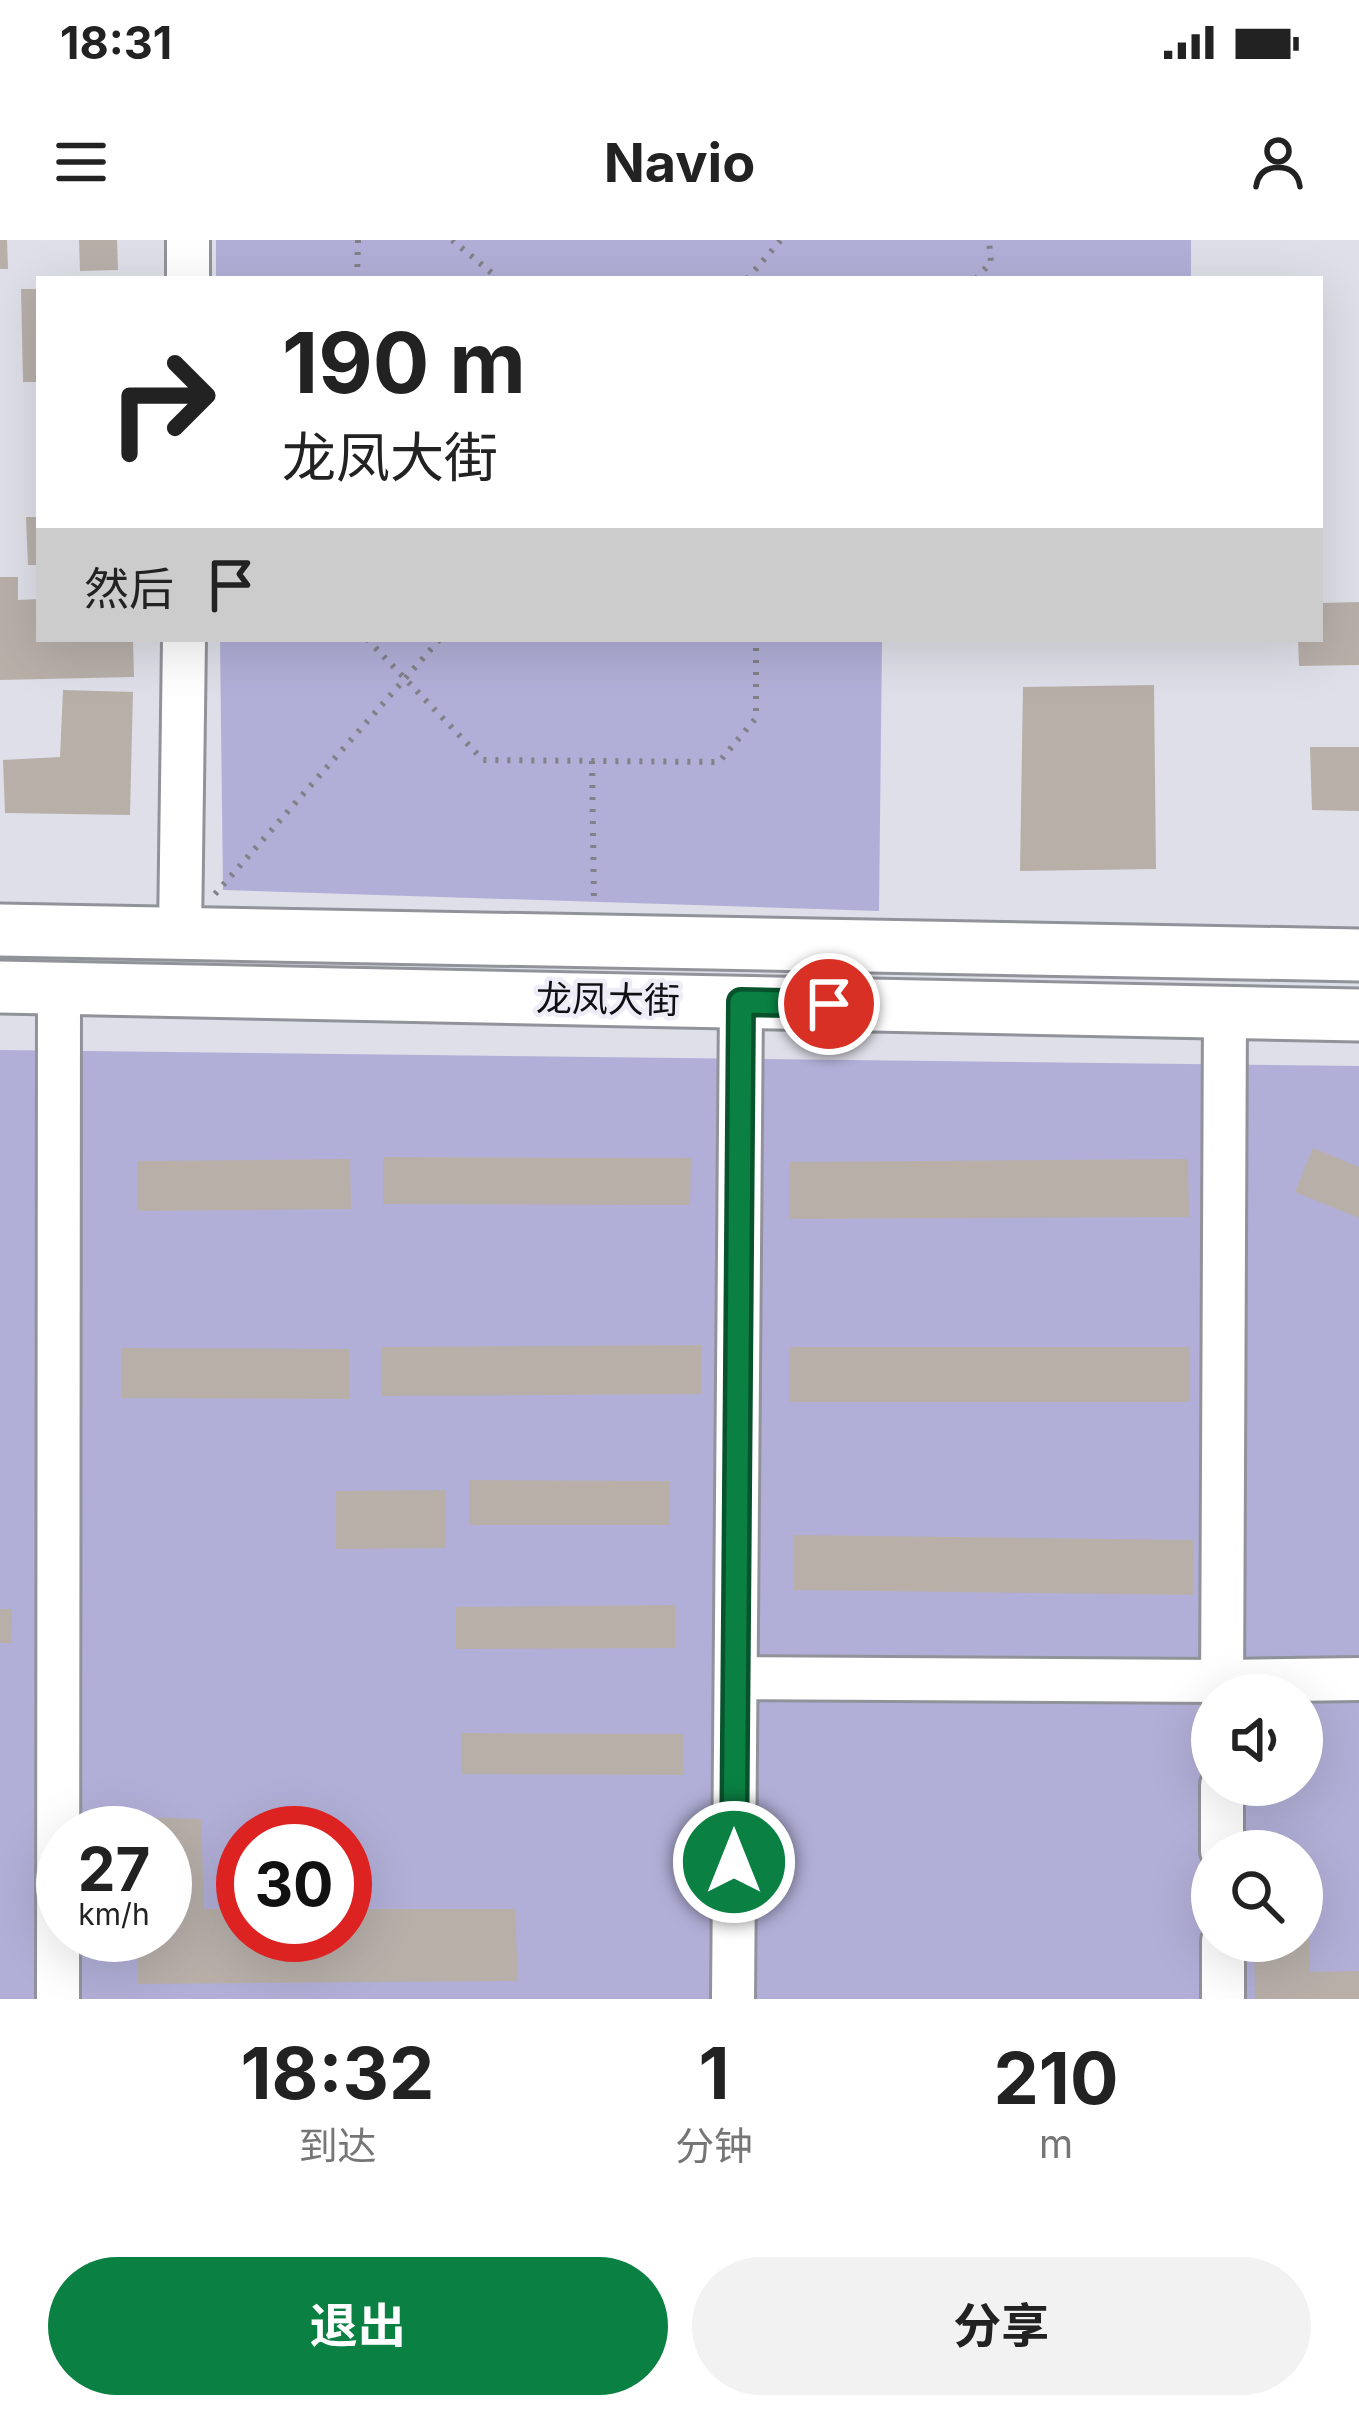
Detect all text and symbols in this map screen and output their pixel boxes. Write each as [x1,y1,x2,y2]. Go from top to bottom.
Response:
text: 18:31 [60,15,172,70]
icon: menu [48,129,114,195]
icon: person [1245,129,1311,195]
text: Navio [604,130,755,195]
text: 190 m [282,312,526,413]
icon: right [84,324,240,480]
text: 龙凤大街 [282,425,498,490]
icon: arrive [198,552,264,618]
text: 然后 [84,561,174,616]
pin [778,953,880,1055]
icon: arrive [796,971,862,1037]
street label: 龙凤大街 [536,976,680,1022]
map controls [1191,1674,1323,1962]
button: sound [1191,1674,1323,1806]
position arrow [671,1799,797,1925]
speed limit sign: 30 [216,1806,372,1962]
button: search [1191,1830,1323,1962]
text: 27 [78,1833,150,1905]
text: km/h [78,1896,150,1932]
text: 18:32 [241,2029,434,2116]
text: 1 [698,2029,729,2116]
text: 210 [993,2034,1118,2121]
text: m [1039,2120,1073,2167]
text: 到达 [298,2122,376,2169]
text: 分钟 [675,2122,753,2169]
button: 退出 [48,2257,668,2395]
button: 分享 [692,2257,1311,2395]

